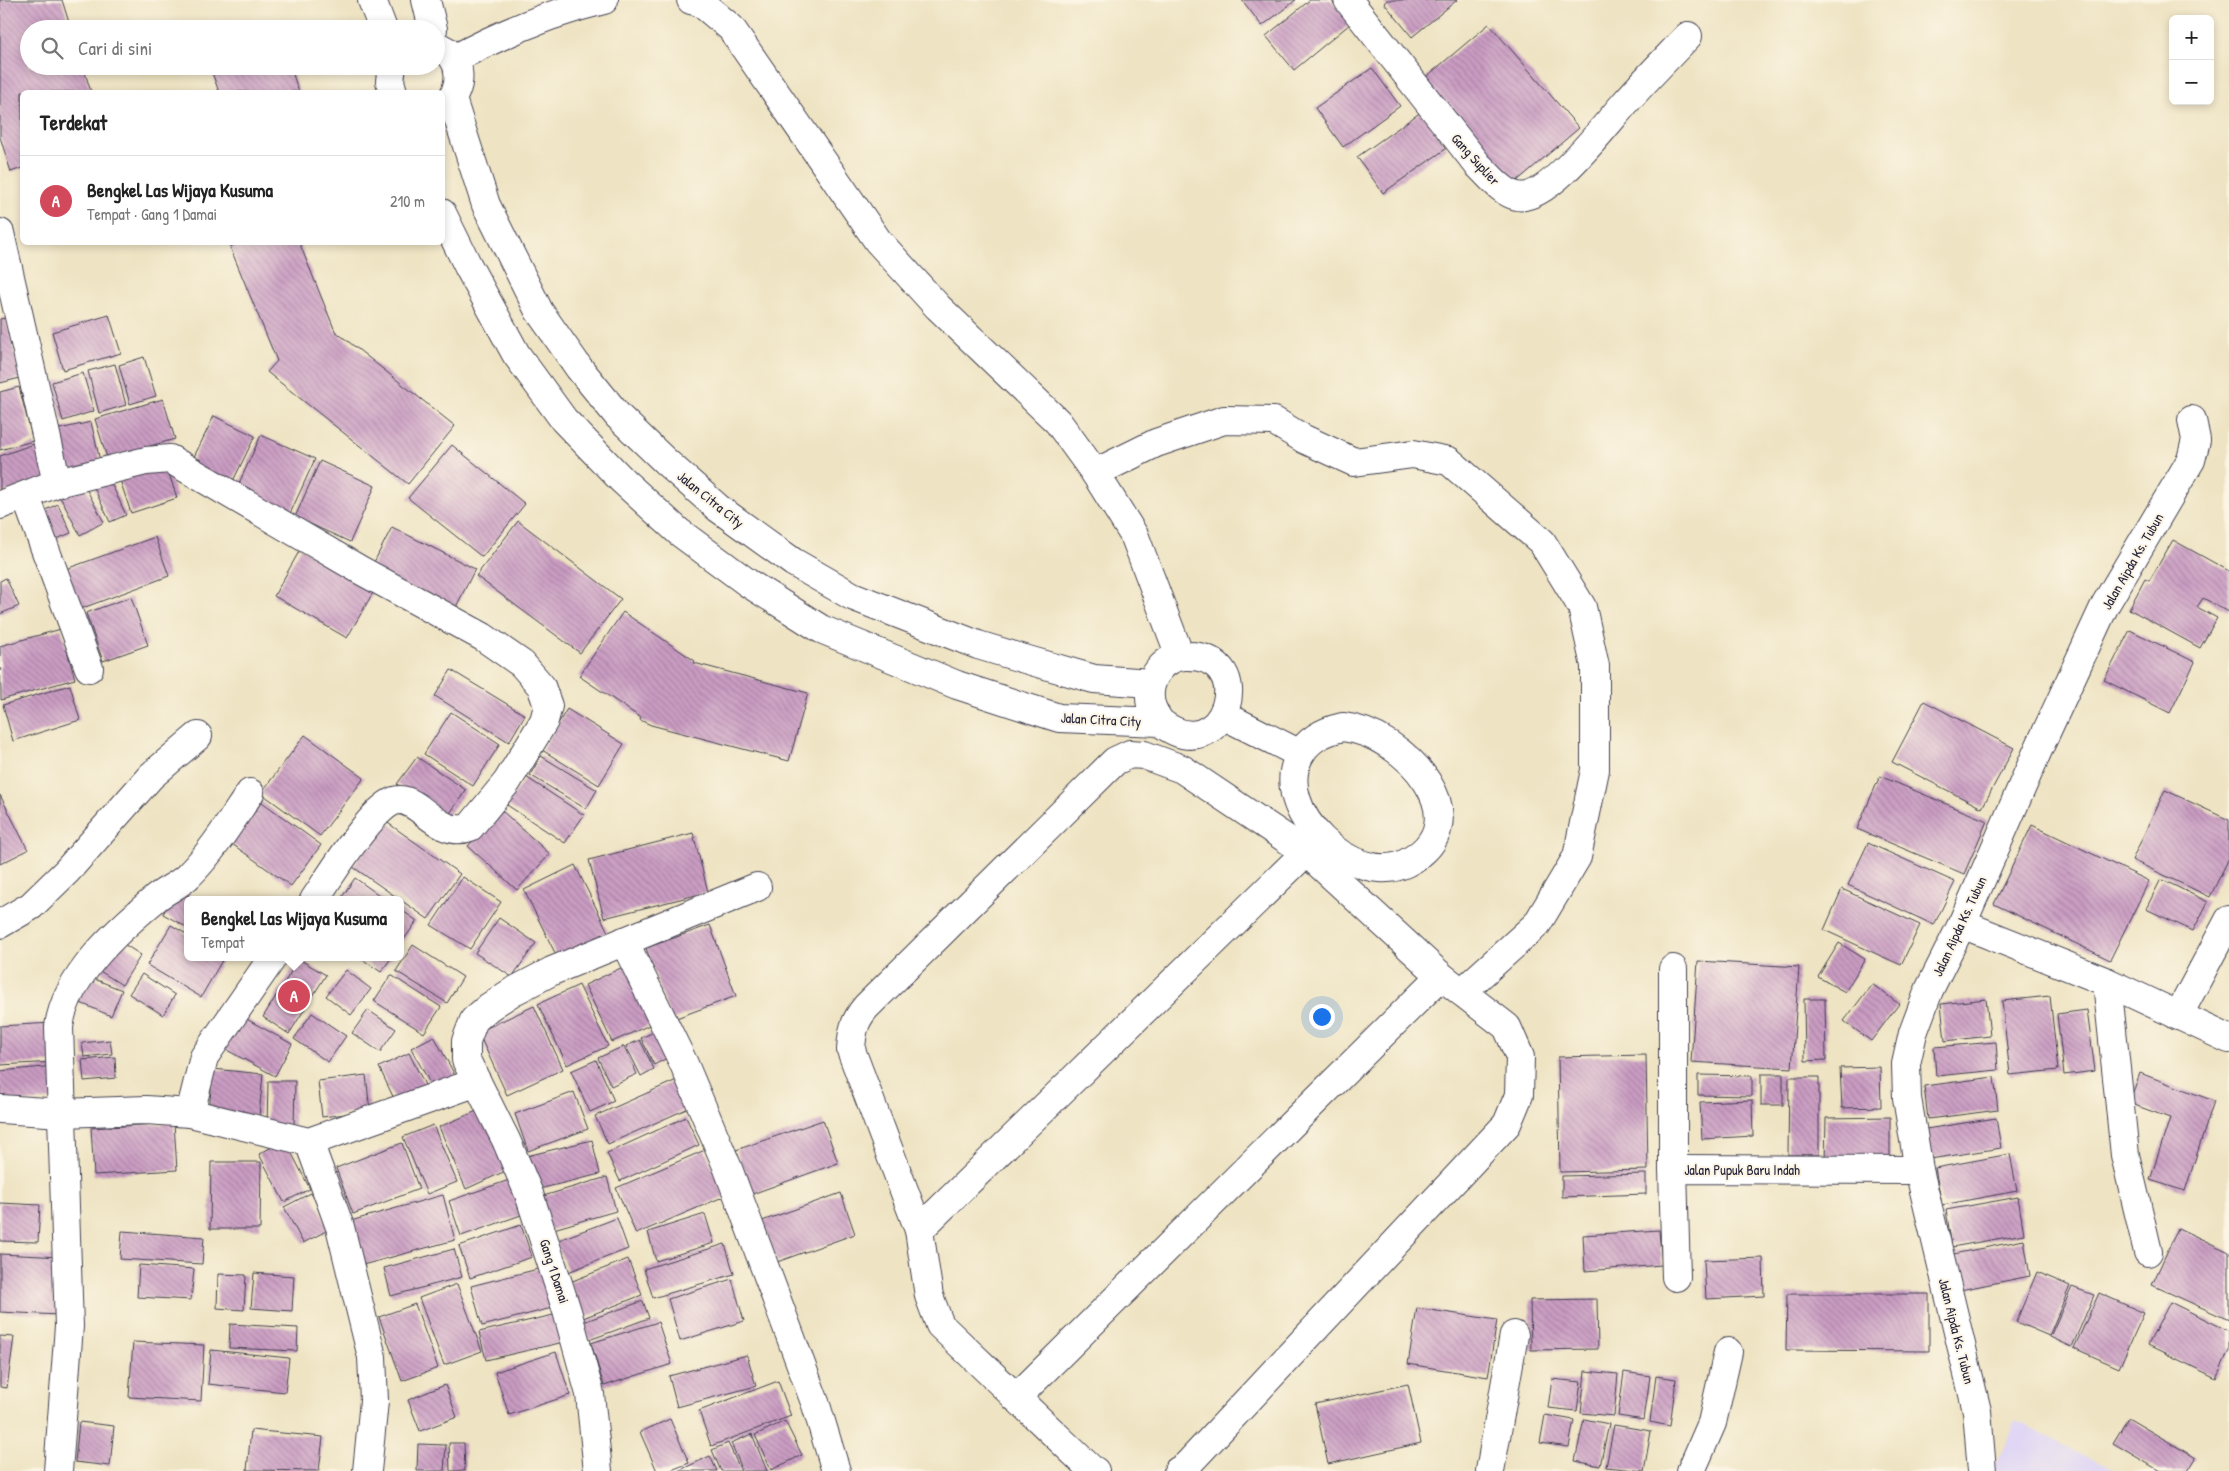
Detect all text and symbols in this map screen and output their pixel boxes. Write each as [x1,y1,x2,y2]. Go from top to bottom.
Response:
map controls [2169,15,2214,105]
button: + [2169,15,2214,60]
search box [20,20,445,75]
icon: search [38,34,66,62]
text: Cari di sini [78,35,152,61]
button: − [2169,60,2214,105]
text: Terdekat [40,108,107,137]
street label: Gang Suplier [1447,129,1505,190]
text: Bengkel Las Wijaya Kusuma [87,177,273,203]
text: A [52,190,60,212]
text: 210 m [390,190,425,212]
text: Tempat · Gang 1 Damai [87,203,217,225]
street label: Jalan Citra City [673,466,748,533]
street label: Jalan Aipda Ks. Tubun [2097,509,2168,613]
street label: Jalan Citra City [1060,707,1142,732]
street label: Jalan Aipda Ks. Tubun [1927,873,1991,980]
popup [184,896,404,961]
text: Bengkel Las Wijaya Kusuma [201,905,387,931]
text: Tempat [201,931,244,953]
pin: A [278,977,310,1015]
your location [1309,1004,1335,1030]
street label: Jalan Pupuk Baru Indah [1684,1160,1800,1180]
street label: Gang 1 Damai [535,1236,574,1306]
street label: Jalan Aipda Ks. Tubun [1934,1276,1979,1386]

